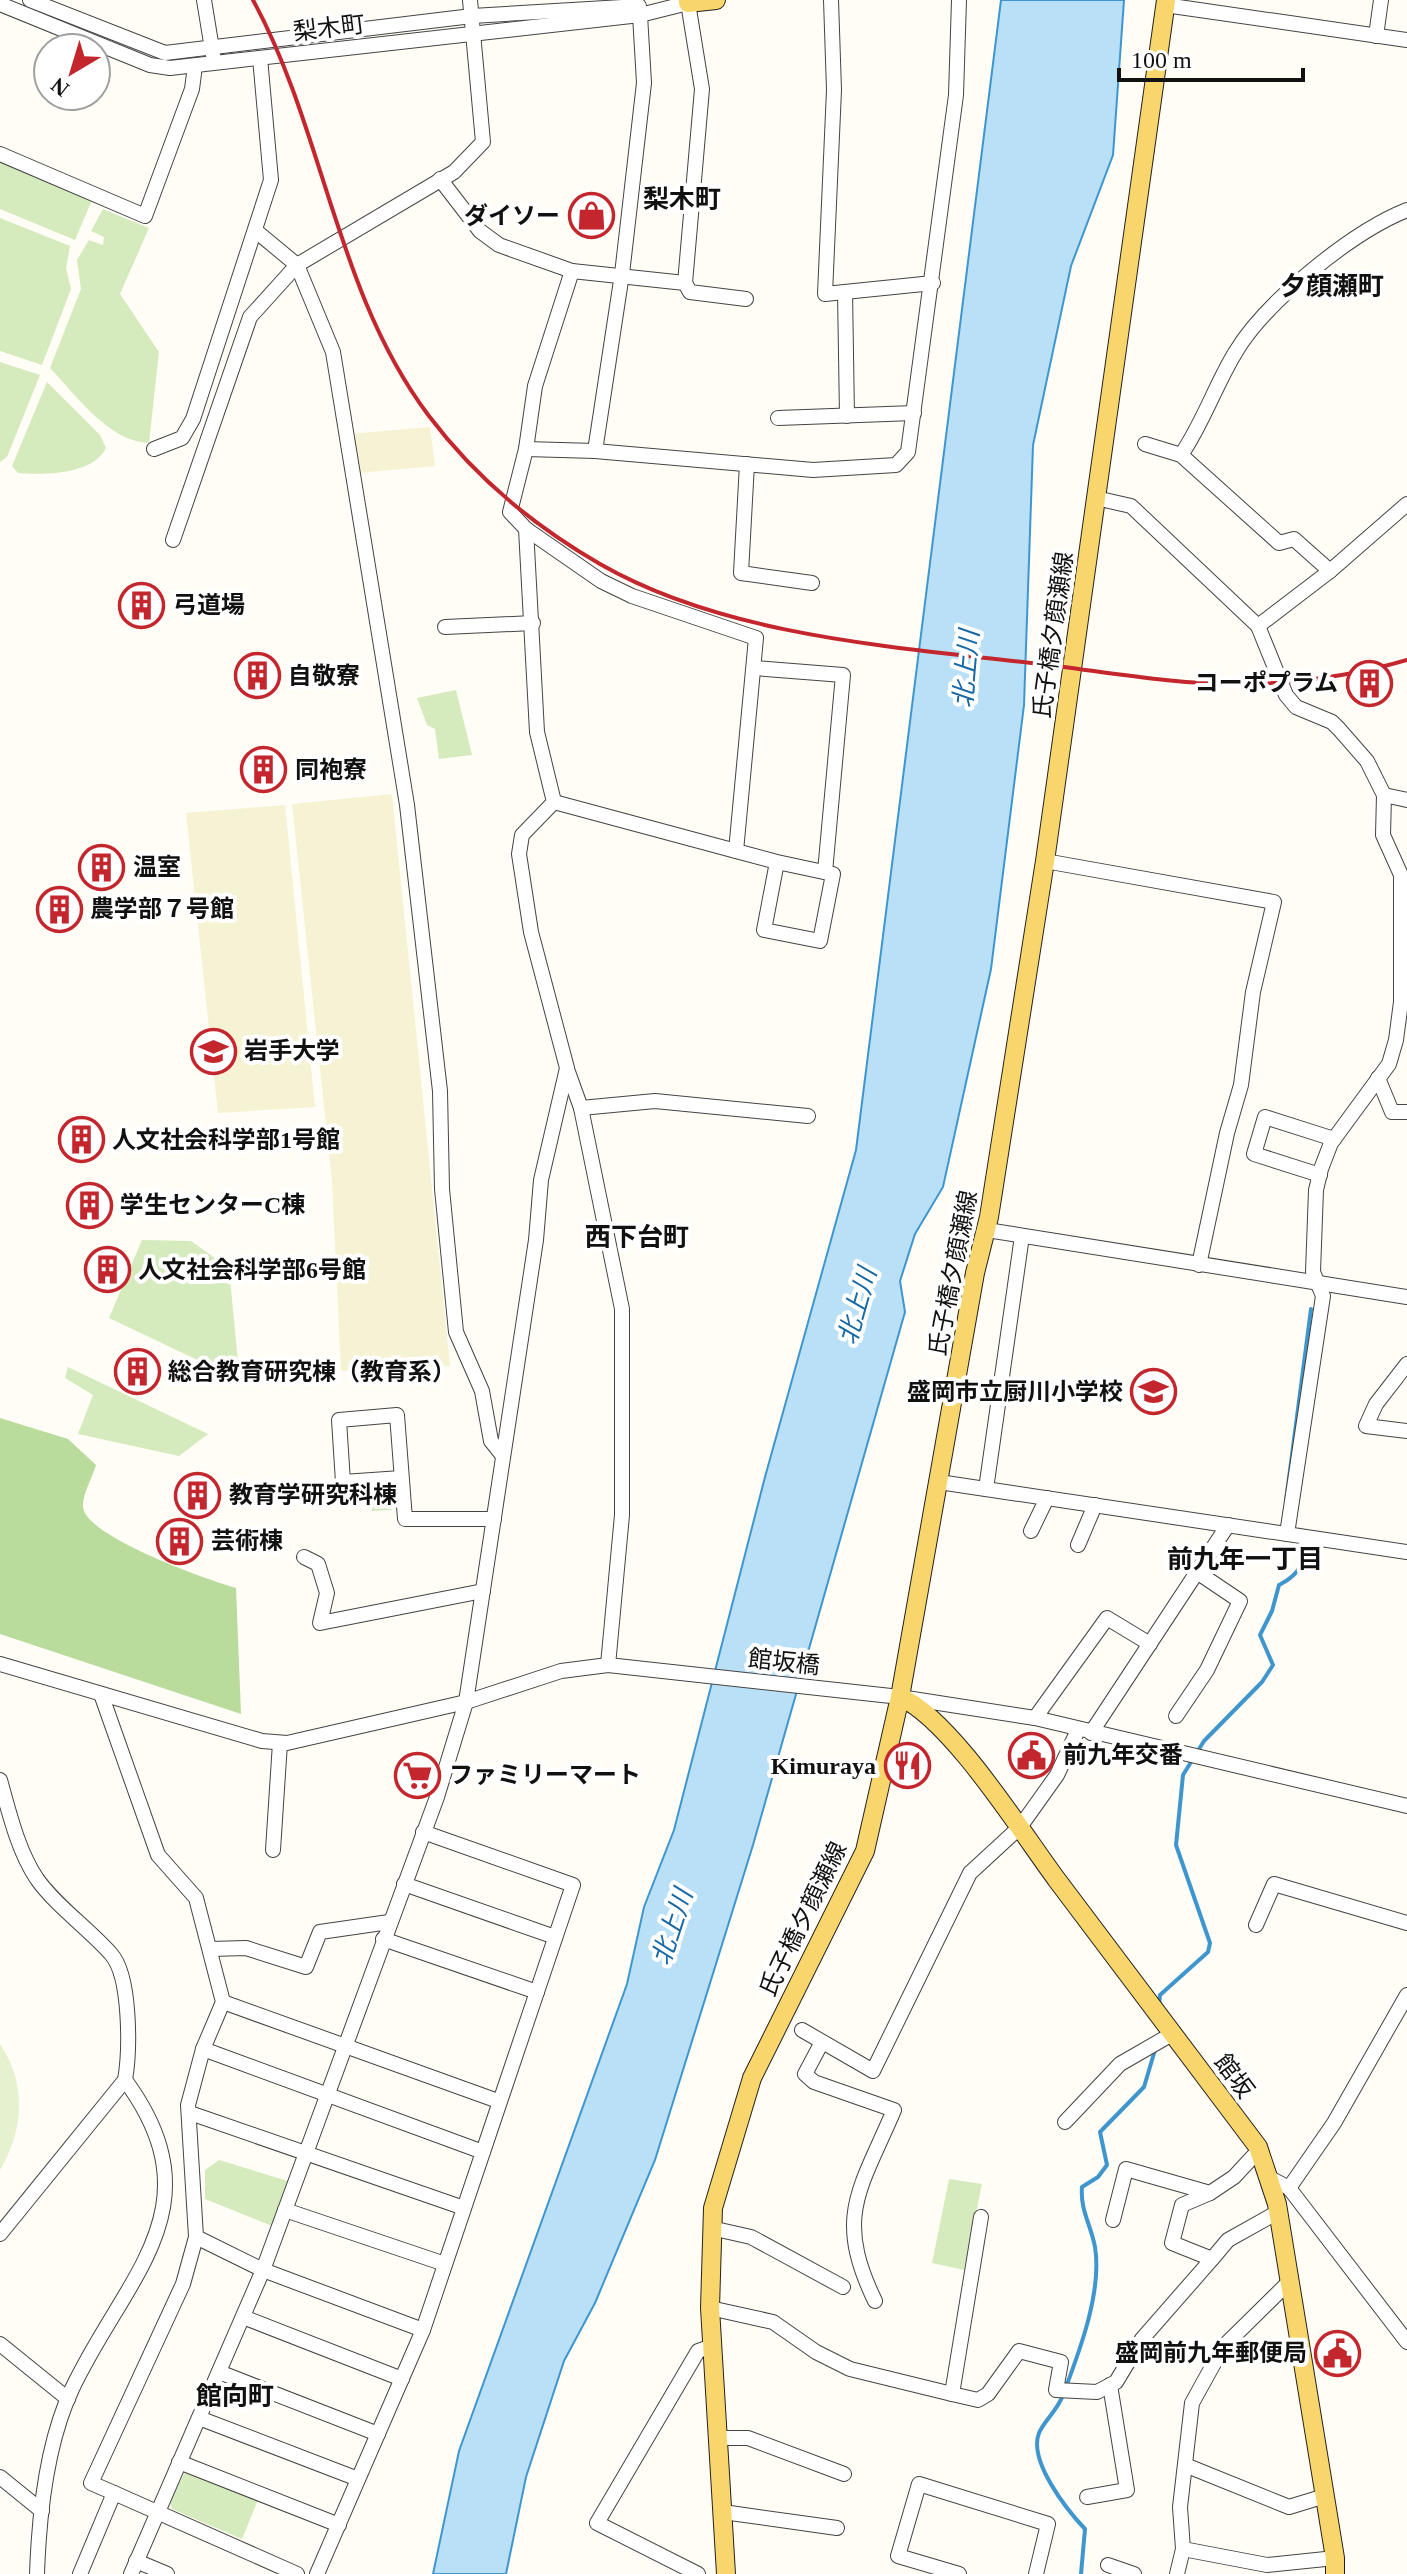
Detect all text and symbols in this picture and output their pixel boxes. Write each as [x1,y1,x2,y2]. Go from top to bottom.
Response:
street label: 梨木町 [292,11,366,45]
north arrow [32,32,112,112]
scale bar [1119,32,1303,82]
text: 100 m [1131,47,1192,73]
text: N [46,73,74,102]
district label: 梨木町 [643,185,721,214]
shop icon: ダイソー [567,192,615,240]
place label: ダイソー [464,203,560,229]
district label: 夕顔瀬町 [1280,272,1384,301]
street label: 氏子橋夕顔瀬線 [1028,550,1078,720]
building icon: 弓道場 [118,581,166,629]
place label: 弓道場 [173,592,245,618]
water label: 北上川 [949,626,985,709]
building icon: 自敬寮 [233,652,281,700]
building icon: コーポプラム [1345,659,1393,707]
place label: 自敬寮 [288,663,360,689]
place label: コーポプラム [1195,670,1338,696]
building icon: 同袍寮 [240,746,288,794]
place label: 同袍寮 [295,757,367,783]
building icon: 温室 [78,843,126,891]
place label: 温室 [133,854,181,880]
building icon: 農学部７号館 [35,885,83,933]
place label: 農学部７号館 [90,896,234,922]
school or university icon: 岩手大学 [189,1027,237,1075]
place label: 岩手大学 [244,1038,340,1064]
building icon: 人文社会科学部1号館 [57,1116,105,1164]
place label: 人文社会科学部1号館 [112,1127,340,1153]
building icon: 学生センターC棟 [65,1181,113,1229]
street label: 氏子橋夕顔瀬線 [924,1188,982,1358]
place label: 学生センターC棟 [120,1192,305,1218]
district label: 西下台町 [585,1223,689,1252]
building icon: 人文社会科学部6号館 [83,1246,131,1294]
place label: 人文社会科学部6号館 [138,1257,366,1283]
water label: 北上川 [833,1262,883,1348]
building icon: 総合教育研究棟（教育系） [113,1348,161,1396]
place label: 総合教育研究棟（教育系） [168,1359,456,1385]
school or university icon: 盛岡市立厨川小学校 [1130,1368,1178,1416]
place label: 盛岡市立厨川小学校 [907,1379,1123,1405]
building icon: 教育学研究科棟 [174,1471,222,1519]
place label: 教育学研究科棟 [229,1482,397,1508]
building icon: 芸術棟 [156,1517,204,1565]
place label: 芸術棟 [211,1528,283,1554]
district label: 前九年一丁目 [1167,1545,1323,1574]
street label: 館坂橋 [747,1645,821,1679]
public building icon: 前九年交番 [1008,1731,1056,1779]
restaurant icon: Kimuraya [883,1742,931,1790]
place label: 前九年交番 [1063,1742,1183,1768]
supermarket icon: ファミリーマート [394,1751,442,1799]
place label: Kimuraya [771,1753,876,1779]
place label: ファミリーマート [449,1762,641,1788]
street label: 氏子橋夕顔瀬線 [754,1838,852,2000]
water label: 北上川 [647,1883,699,1969]
street label: 館坂 [1209,2049,1259,2103]
public building icon: 盛岡前九年郵便局 [1314,2329,1362,2377]
place label: 盛岡前九年郵便局 [1115,2340,1307,2366]
district label: 館向町 [196,2382,274,2411]

